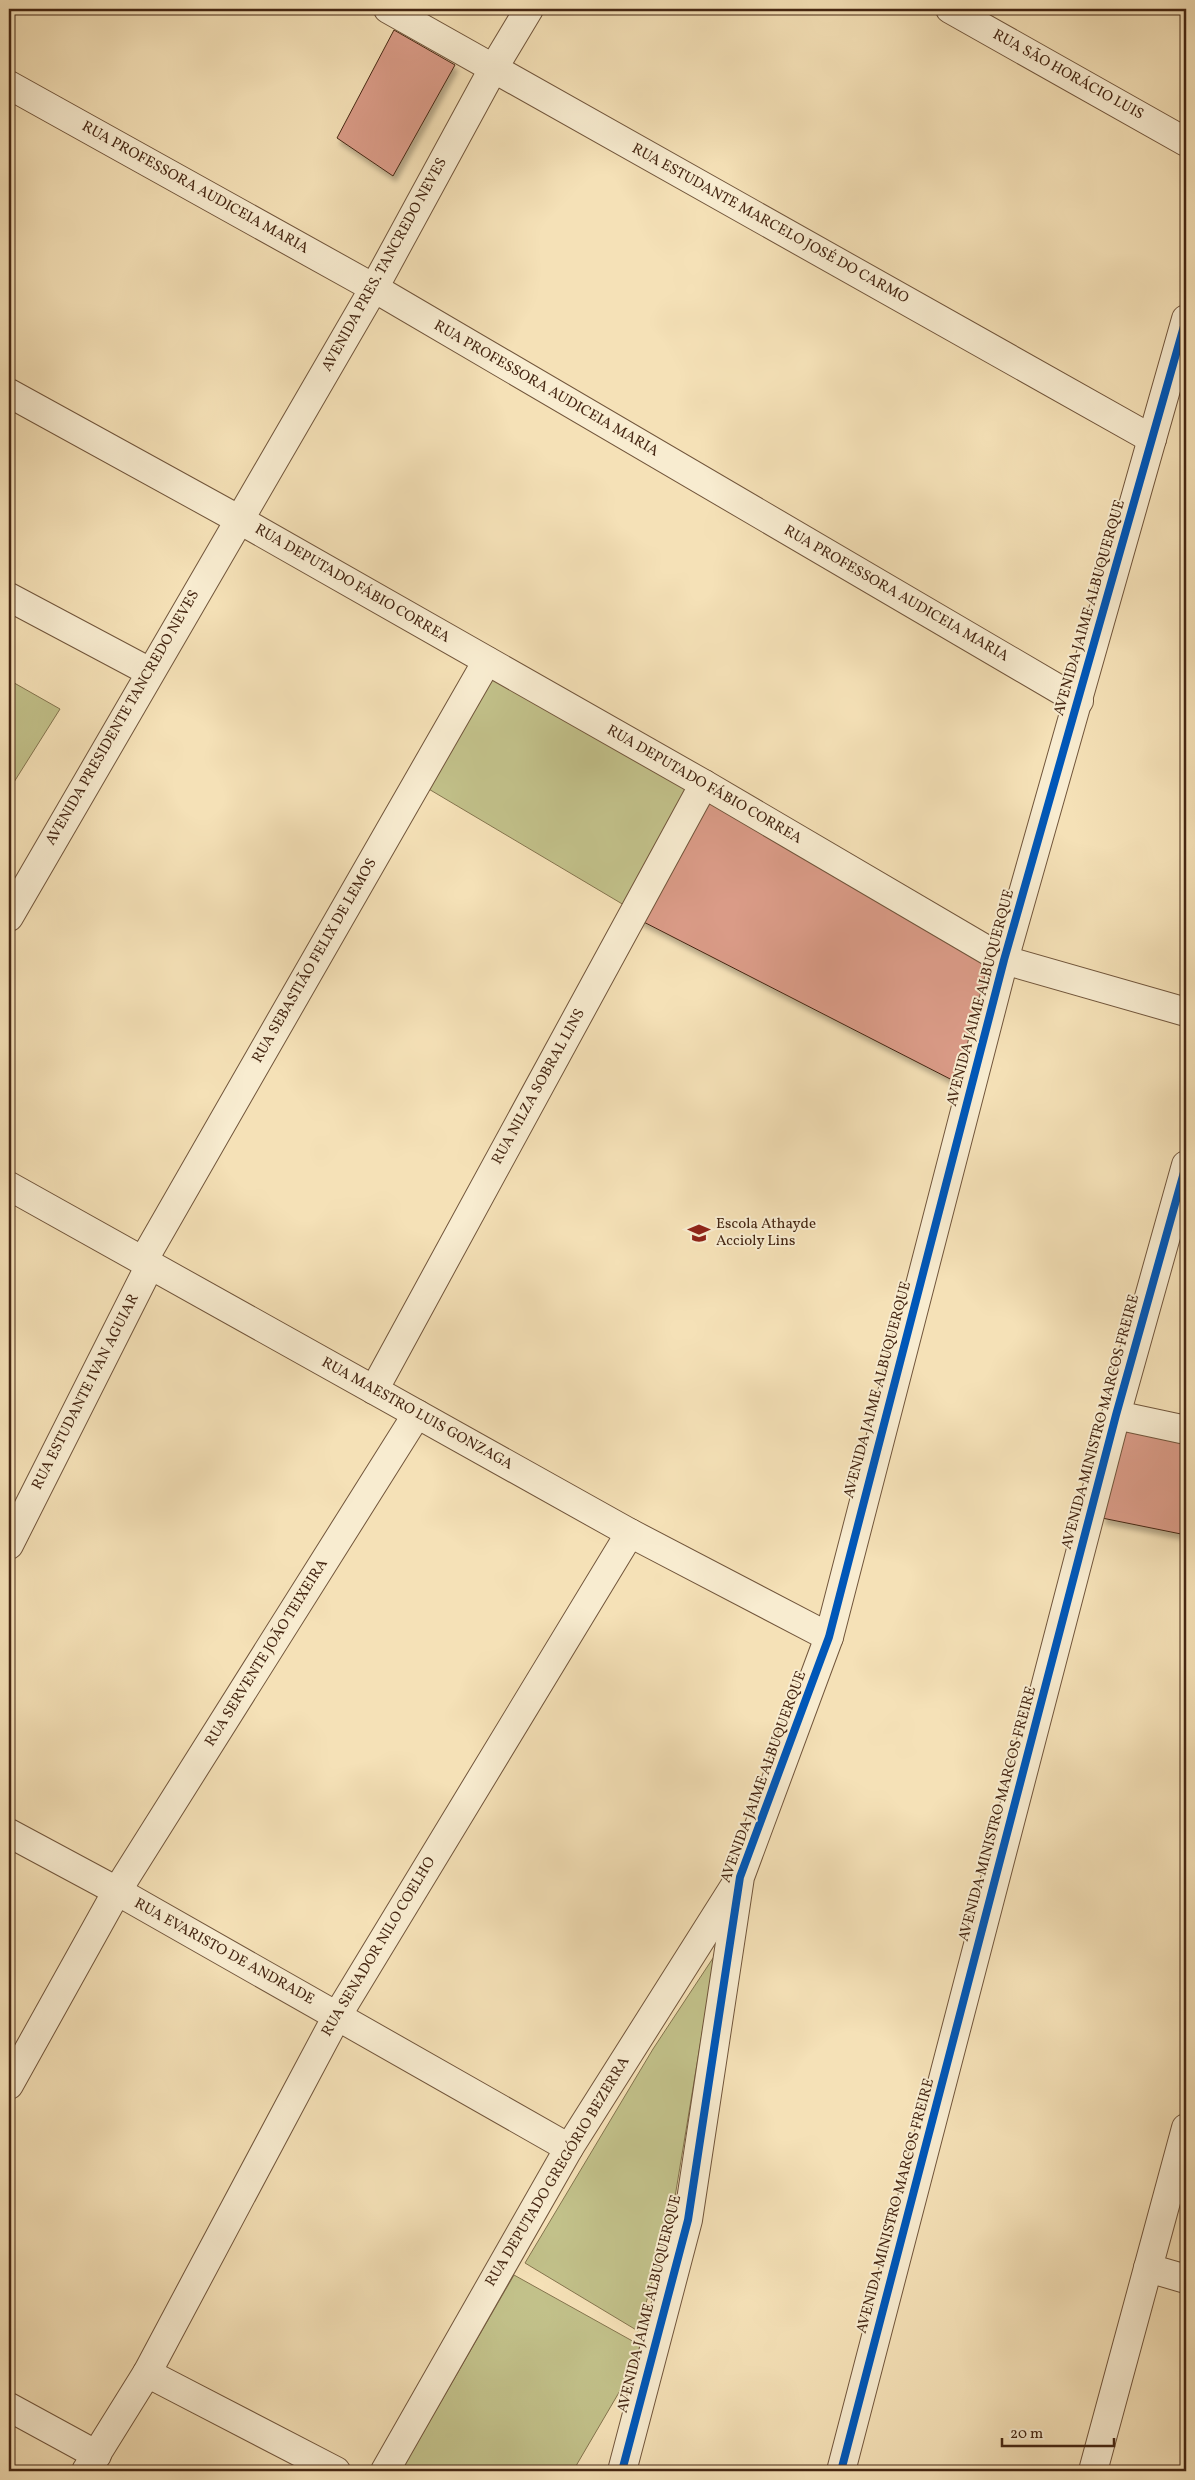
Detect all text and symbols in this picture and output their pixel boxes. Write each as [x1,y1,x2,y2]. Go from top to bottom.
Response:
street label: RUA SÃO HORÁCIO LUIS [989,25,1147,125]
street label: RUA PROFESSORA AUDICEIA MARIA [78,117,313,260]
street label: RUA ESTUDANTE MARCELO JOSÉ DO CARMO [628,139,912,309]
street label: AVENIDA PRES. TANCREDO NEVES [317,154,453,376]
street label: RUA PROFESSORA AUDICEIA MARIA [430,316,663,462]
street label: AVENIDA JAIME ALBUQUERQUE [1049,497,1131,719]
street label: RUA DEPUTADO FÁBIO CORREA [250,519,454,649]
street label: RUA PROFESSORA AUDICEIA MARIA [780,521,1013,667]
street label: AVENIDA PRESIDENTE TANCREDO NEVES [41,586,205,850]
street label: RUA DEPUTADO FÁBIO CORREA [602,720,806,850]
street label: RUA SEBASTIÃO FELIX DE LEMOS [248,855,382,1067]
street label: AVENIDA JAIME ALBUQUERQUE [942,887,1020,1109]
street label: RUA NILZA SOBRAL LINS [487,1005,591,1169]
place label: Escola Athayde Accioly Lins [716,1214,816,1252]
school or university icon: Escola Athayde Accioly Lins [686,1220,712,1246]
street label: AVENIDA JAIME ALBUQUERQUE [839,1279,917,1501]
street label: RUA ESTUDANTE IVAN AGUIAR [27,1290,145,1494]
street label: AVENIDA MINISTRO MARCOS FREIRE [1057,1292,1145,1552]
street label: RUA MAESTRO LUIS GONZAGA [317,1352,517,1476]
street label: RUA SERVENTE JOÃO TEIXEIRA [200,1555,334,1751]
street label: AVENIDA JAIME ALBUQUERQUE [716,1668,812,1886]
street label: AVENIDA MINISTRO MARCOS FREIRE [954,1684,1042,1944]
street label: RUA SENADOR NILO COELHO [317,1853,441,2041]
street label: RUA EVARISTO DE ANDRADE [130,1894,318,2010]
street label: RUA DEPUTADO GREGÓRIO BEZERRA [481,2053,635,2291]
street label: AVENIDA MINISTRO MARCOS FREIRE [852,2076,940,2336]
street label: AVENIDA JAIME ALBUQUERQUE [613,2193,687,2415]
scale bar [1002,2415,1115,2447]
text: 20 m [1010,2424,1043,2445]

